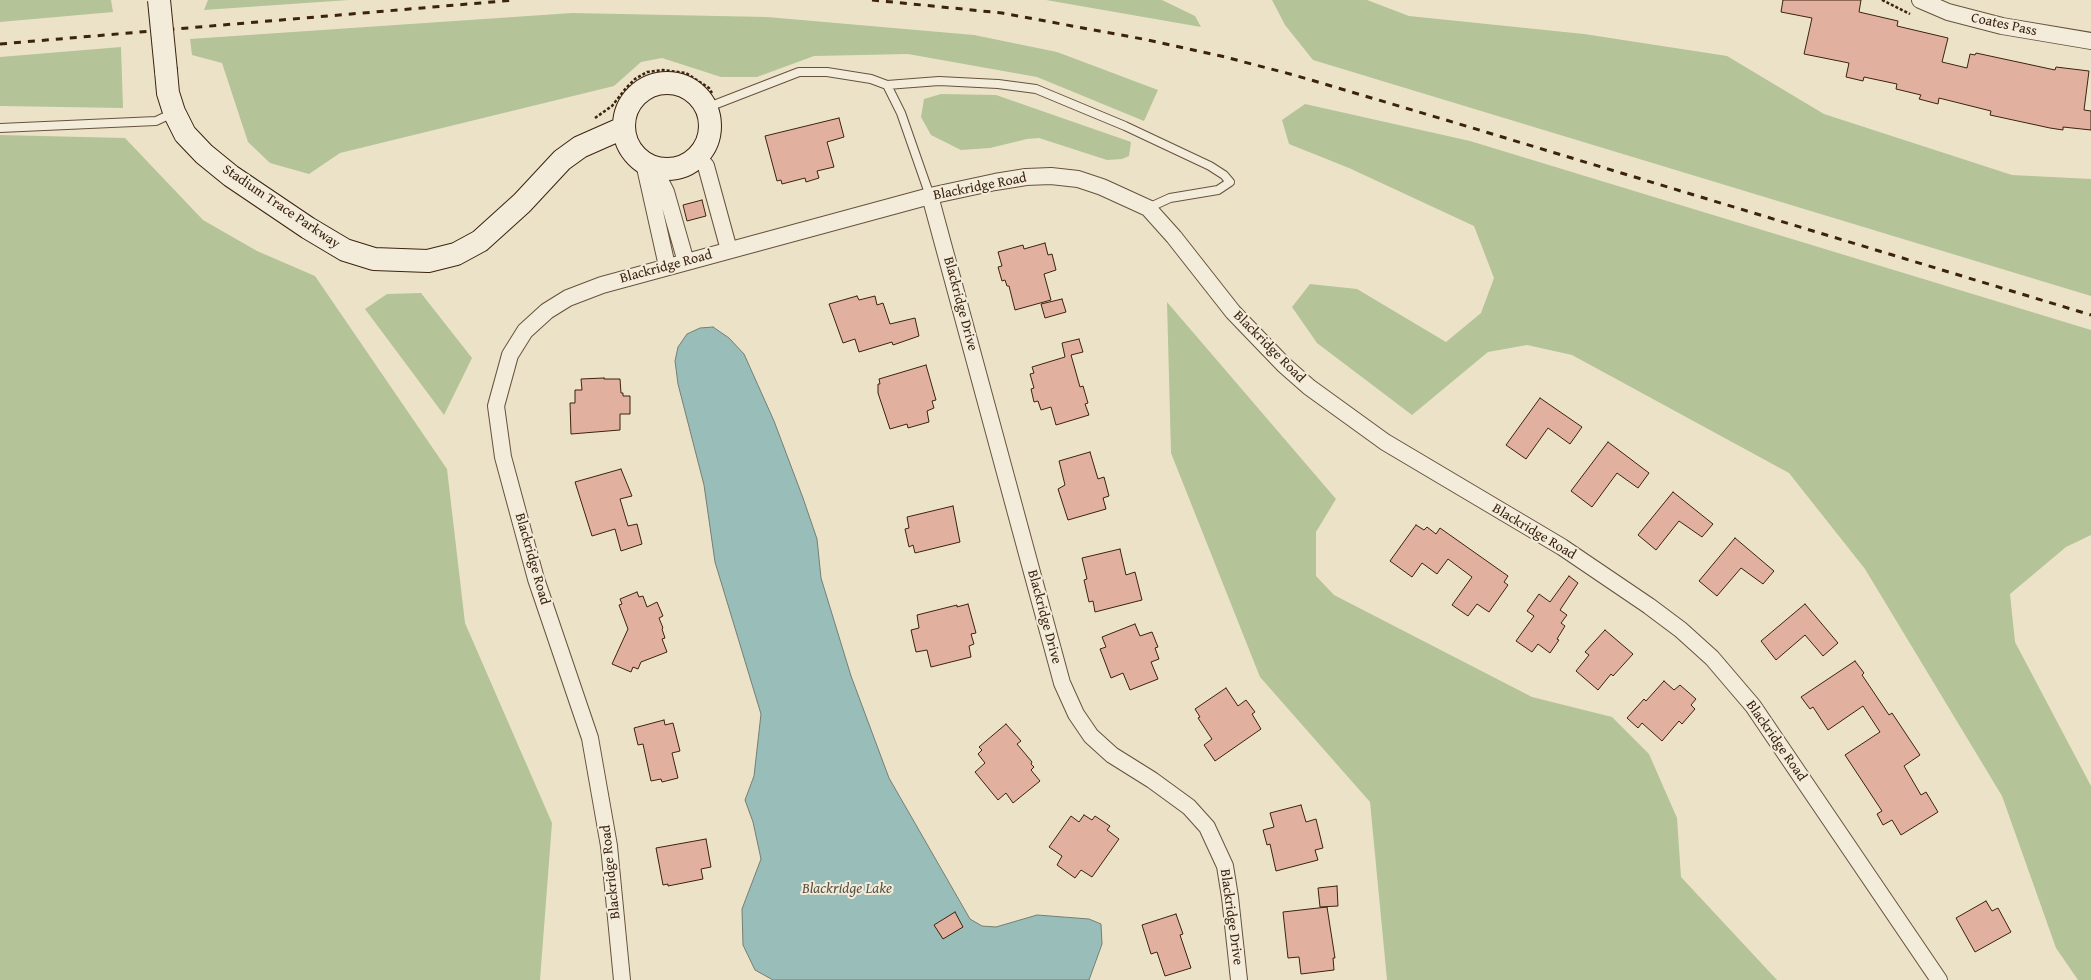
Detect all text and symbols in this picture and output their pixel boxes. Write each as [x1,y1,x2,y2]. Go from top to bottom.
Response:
street label: Coates Pass [1970,10,2038,40]
street label: Stadium Trace Parkway [219,161,343,253]
street label: Blackridge Road [932,170,1028,204]
street label: Blackridge Road [618,247,714,287]
street label: Blackridge Drive [939,255,981,353]
street label: Blackridge Road [1230,308,1308,386]
street label: Blackridge Road [1489,500,1579,564]
street label: Blackridge Road [511,511,553,607]
street label: Blackridge Drive [1023,568,1065,666]
street label: Blackridge Road [1742,697,1810,785]
street label: Blackridge Road [598,824,624,920]
street label: Blackridge Drive [1216,868,1246,966]
water label: Blackridge Lake [802,880,892,898]

